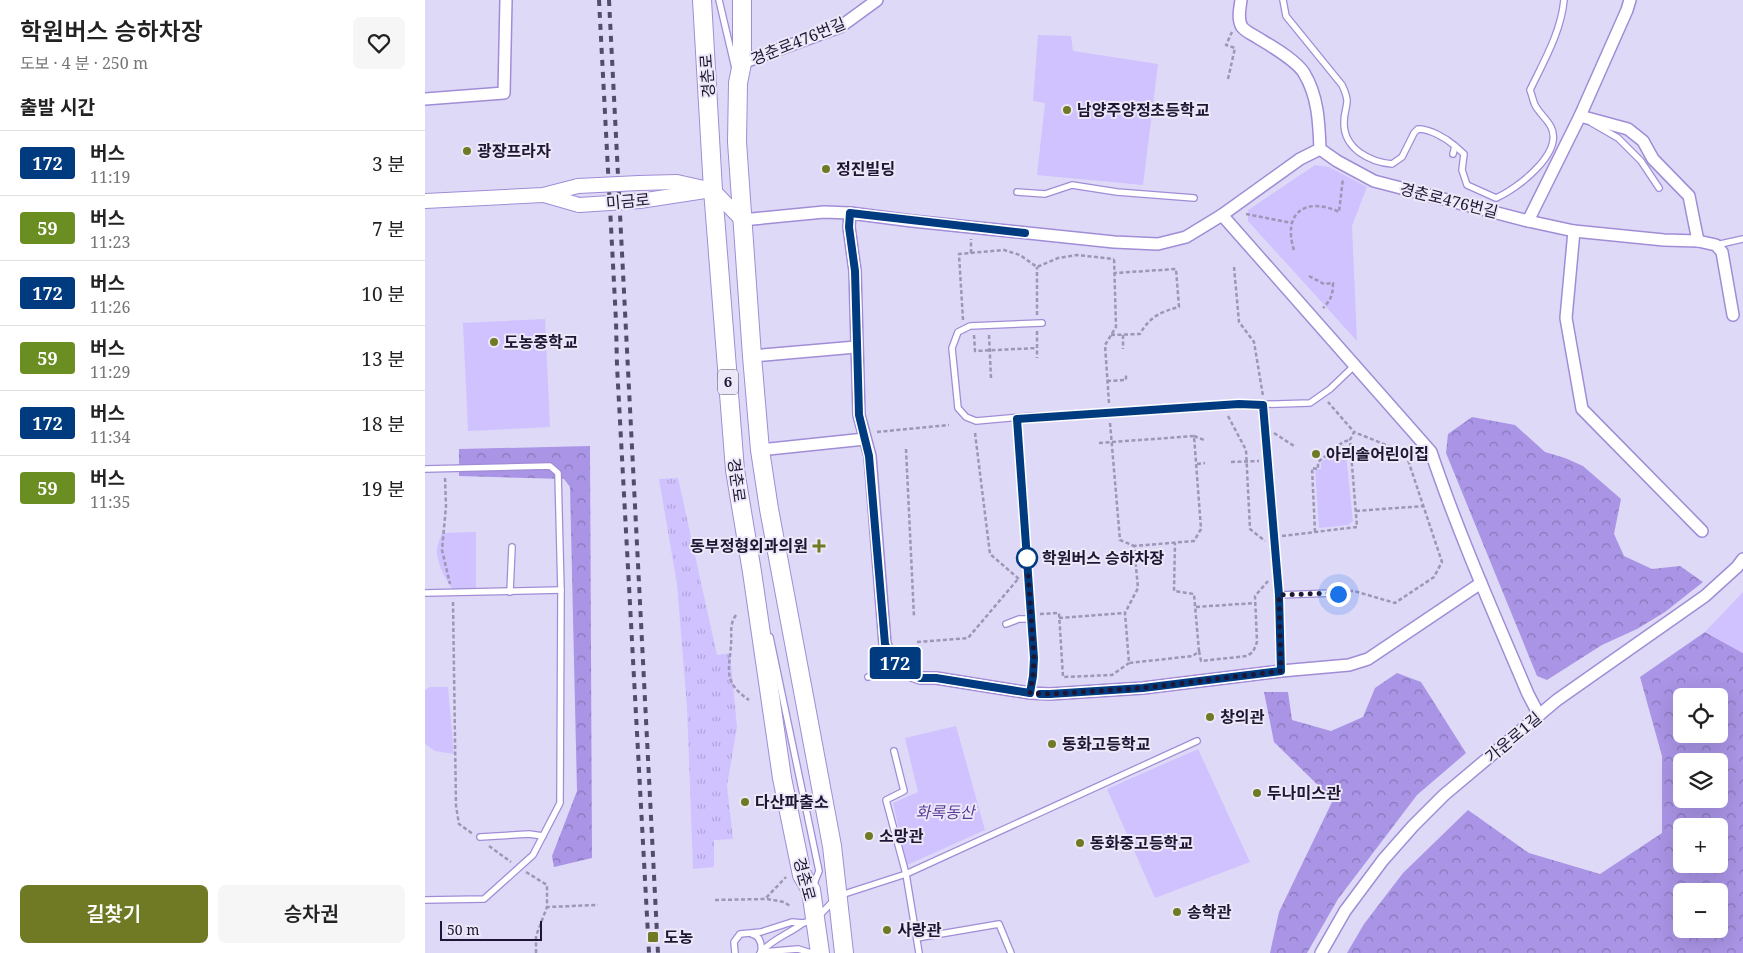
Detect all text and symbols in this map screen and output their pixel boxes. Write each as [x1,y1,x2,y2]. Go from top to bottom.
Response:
street label: 경춘로476번길 [747,12,849,70]
text: 학원버스 승하차장 [20,14,203,47]
button: heart [353,17,405,69]
text: 도보 · 4 분 · 250 m [20,52,148,74]
street label: 경춘로 [694,53,720,99]
text: 출발 시간 [20,94,95,120]
place label: 남양주양정초등학교 [1077,99,1210,121]
marker: 남양주양정초등학교 [1061,104,1073,116]
text: 버스 [90,140,125,166]
place label: 광장프라자 [477,140,551,162]
marker: 광장프라자 [461,145,473,157]
text: 172 [32,151,63,175]
text: 3 분 [372,151,405,177]
place label: 정진빌딩 [836,158,895,180]
marker: 정진빌딩 [820,163,832,175]
text: 11:19 [90,166,130,188]
street label: 경춘로476번길 [1398,177,1500,223]
street label: 미금로 [605,188,651,214]
text: 버스 [90,205,125,231]
text: 59 [37,216,58,240]
text: 7 분 [372,216,405,242]
text: 11:23 [90,231,130,253]
text: 버스 [90,270,125,296]
text: 172 [32,281,63,305]
text: 10 분 [361,281,405,307]
text: 11:26 [90,296,130,318]
place label: 도농중학교 [504,331,578,353]
text: 버스 [90,335,125,361]
marker: 도농중학교 [488,336,500,348]
text: 59 [37,346,58,370]
text: 13 분 [361,346,405,372]
text: 11:29 [90,361,130,383]
road number: 6 [718,370,738,394]
text: 버스 [90,400,125,426]
text: 172 [32,411,63,435]
text: 18 분 [361,411,405,437]
text: 11:34 [90,426,130,448]
place label: 아리솔어린이집 [1326,443,1429,465]
marker: 아리솔어린이집 [1310,448,1322,460]
street label: 경춘로 [723,457,751,504]
text: 버스 [90,465,125,491]
text: 59 [37,476,58,500]
text: 19 분 [361,476,405,502]
text: 11:35 [90,491,130,513]
place label: 동부정형외과의원 [690,535,808,557]
marker: 동부정형외과의원 [812,539,826,553]
marker: 학원버스 승하차장 [1016,547,1038,569]
place label: 학원버스 승하차장 [1042,547,1164,569]
your location [1326,582,1351,607]
line badge: 172 [866,647,924,679]
text: 172 [880,651,910,675]
map controls [1673,688,1728,938]
button: locate [1673,688,1728,743]
place label: 창의관 [1220,706,1264,728]
street label: 가운로1길 [1480,707,1546,767]
marker: 창의관 [1204,711,1216,723]
place label: 동화고등학교 [1062,733,1151,755]
marker: 동화고등학교 [1046,738,1058,750]
button: layers [1673,753,1728,808]
place label: 두나미스관 [1267,782,1341,804]
marker: 두나미스관 [1251,787,1263,799]
place label: 다산파출소 [755,791,829,813]
marker: 다산파출소 [739,796,751,808]
park label: 화록동산 [916,801,977,823]
button: + [1673,818,1728,873]
place label: 소망관 [879,825,923,847]
marker: 소망관 [863,830,875,842]
place label: 동화중고등학교 [1090,832,1193,854]
marker: 동화중고등학교 [1074,837,1086,849]
street label: 경춘로 [789,855,821,903]
button: − [1673,883,1728,938]
button: 길찾기 [20,885,208,943]
button: 승차권 [218,885,405,943]
place label: 송학관 [1187,901,1231,923]
marker: 송학관 [1171,906,1183,918]
scale bar [440,918,543,941]
place label: 사랑관 [897,919,941,941]
text: 50 m [447,920,480,939]
marker: 사랑관 [881,924,893,936]
place label: 도농 [664,926,693,948]
marker: 도농 [646,930,660,944]

